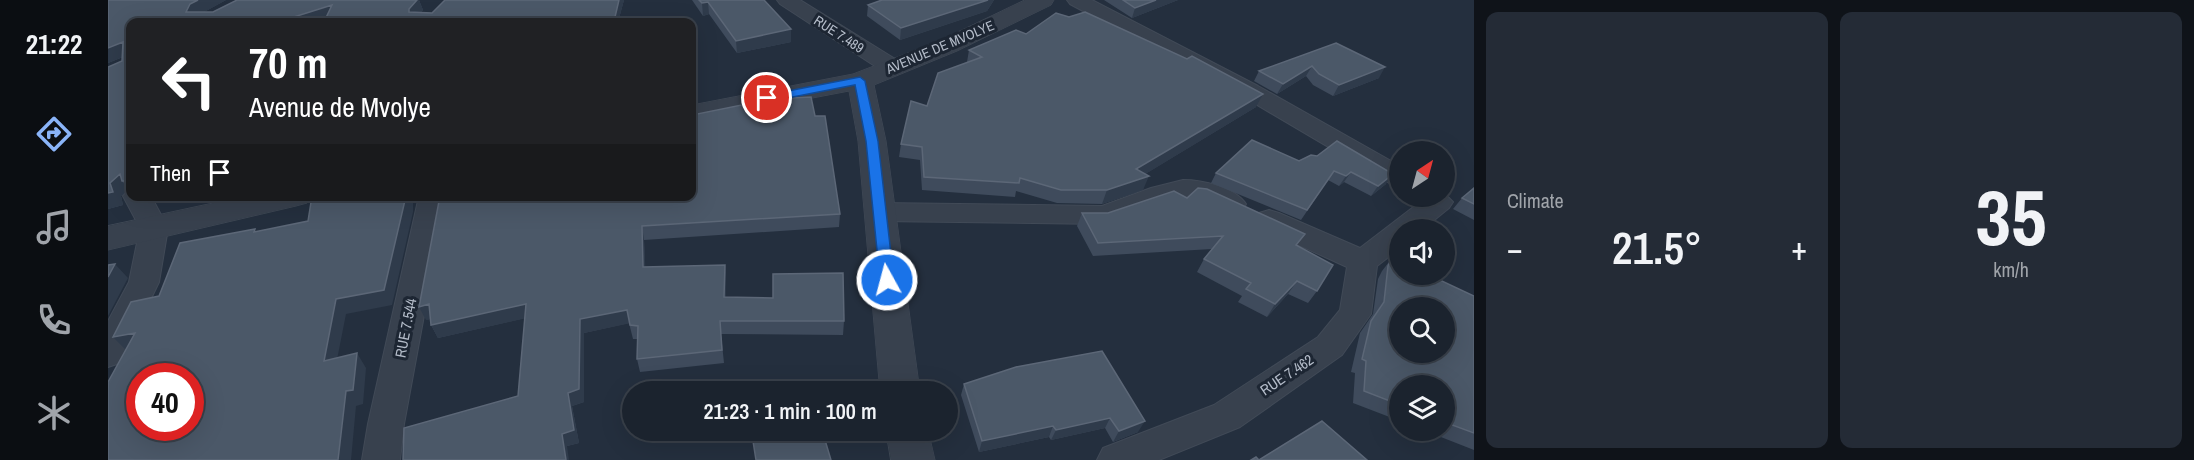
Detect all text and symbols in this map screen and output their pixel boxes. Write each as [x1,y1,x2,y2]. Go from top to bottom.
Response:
street label: RUE 7.489 [811,11,867,57]
street label: AVENUE DE MVOLYE [882,16,997,78]
text: 21:22 [26,26,82,62]
text: 70 m [249,35,328,91]
icon: left [150,42,228,120]
pin [741,72,792,123]
icon: arrive [750,81,783,114]
text: Avenue de Mvolye [249,89,431,125]
icon: directions [33,113,75,155]
north arrow [1389,141,1455,207]
map controls [1389,141,1455,441]
icon: arrive [203,156,236,189]
text: Then [150,158,191,188]
text: 35 [1975,164,2047,269]
text: Climate [1507,187,1564,214]
icon: music [33,206,75,248]
text: 21.5° [1612,217,1702,278]
button: sound [1389,219,1455,285]
text: − [1507,226,1523,270]
text: + [1791,226,1807,270]
position arrow [855,248,919,312]
text: km/h [1993,256,2029,283]
street label: RUE 7.544 [389,296,422,359]
button: search [1389,297,1455,363]
icon: phone [33,299,75,341]
street label: RUE 7.462 [1256,349,1318,400]
speed limit sign: 40 [126,363,204,441]
button: layers [1389,375,1455,441]
icon: climate [33,392,75,434]
text: 21:23 · 1 min · 100 m [703,396,877,426]

